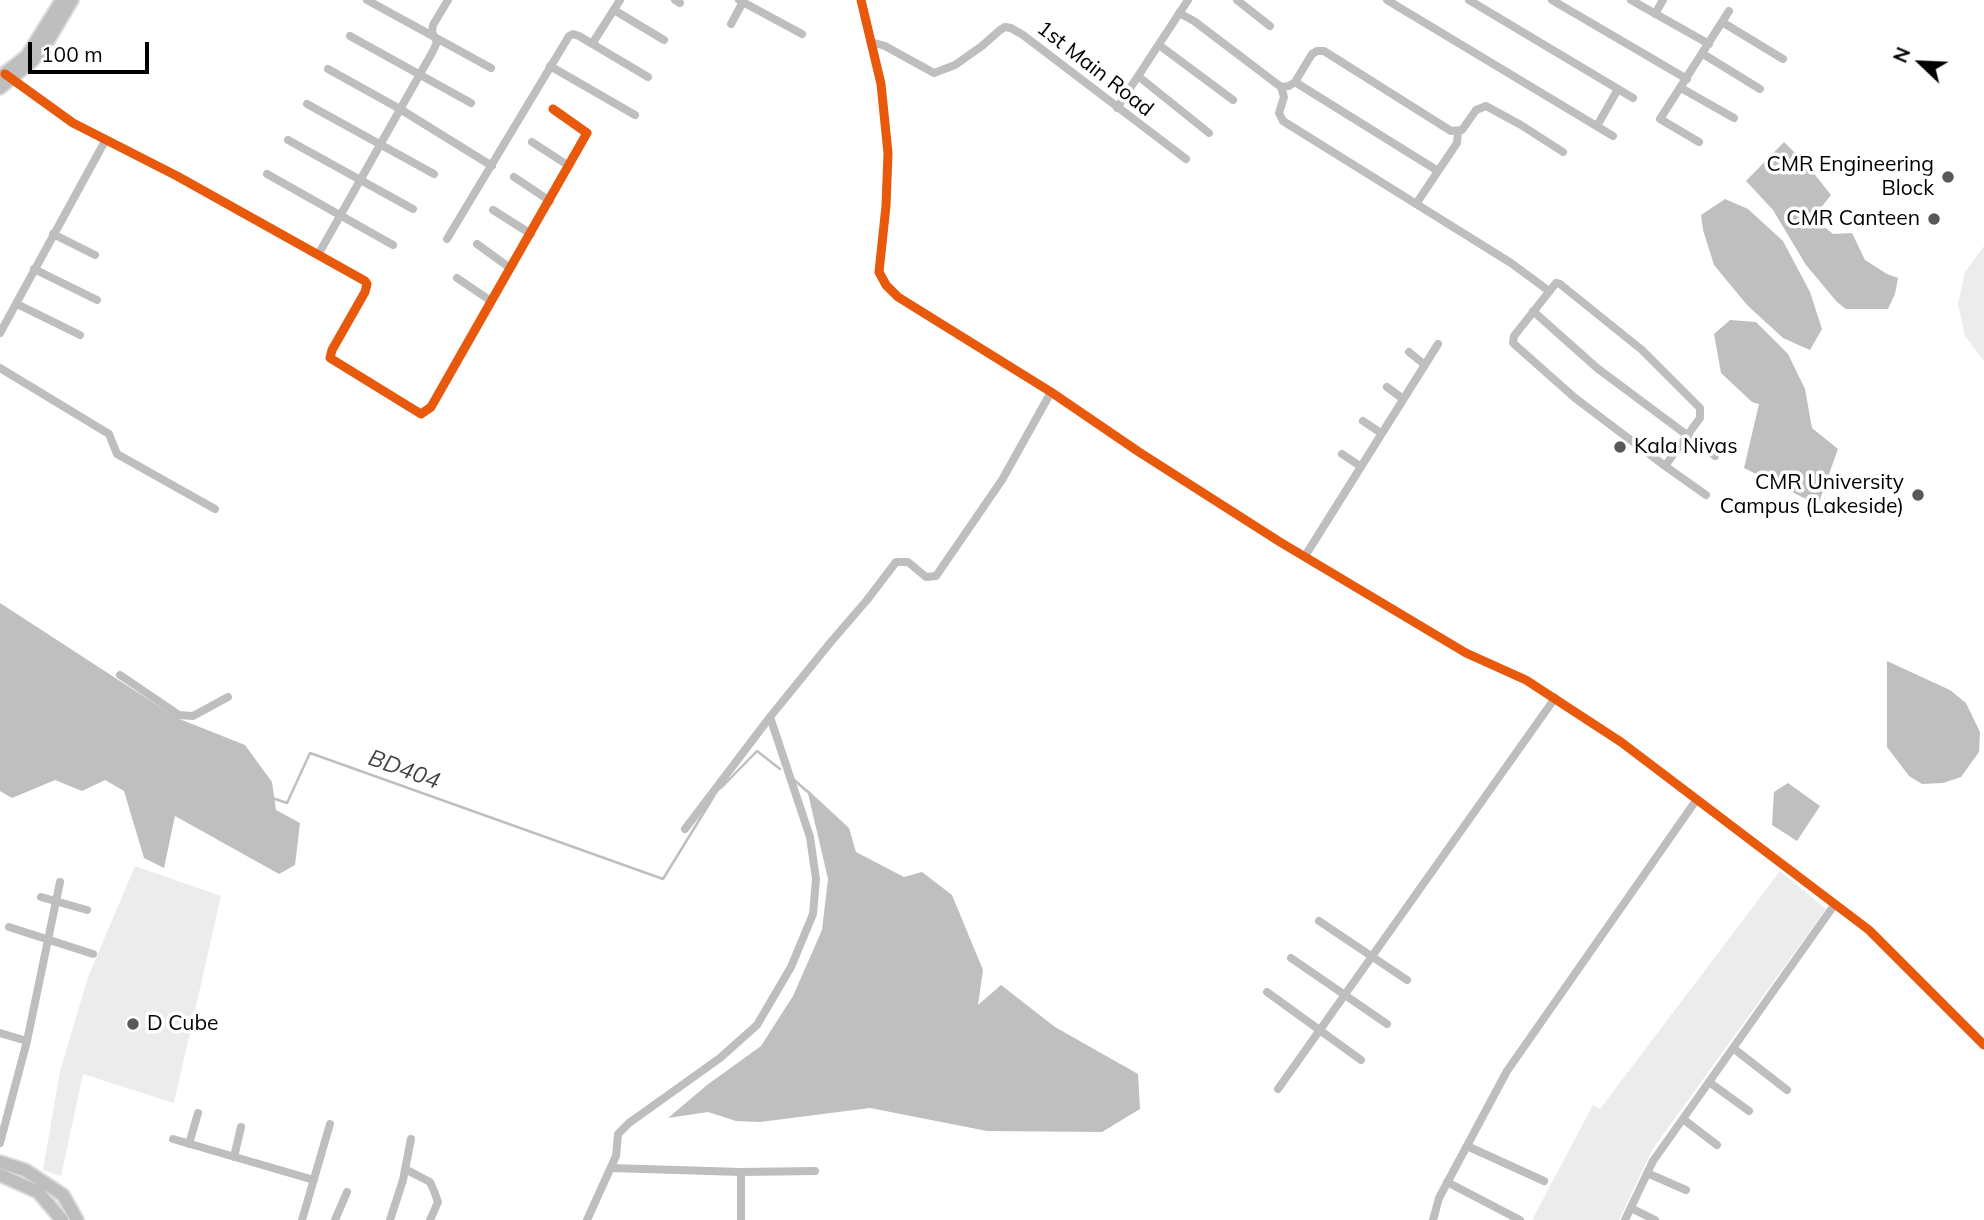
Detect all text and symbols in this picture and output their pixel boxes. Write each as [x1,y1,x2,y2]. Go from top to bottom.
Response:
street label: 1st Main Road [1032,16,1158,122]
scale bar [32,28,152,72]
north arrow [1886,28,1956,98]
text: 100 m [41,41,103,67]
text: N [1888,44,1916,66]
place label: CMR Engineering Block [1767,152,1934,202]
marker: CMR Engineering Block [1940,169,1956,185]
place label: CMR Canteen [1786,206,1920,232]
marker: CMR Canteen [1926,211,1942,227]
place label: Kala Nivas [1634,434,1738,460]
marker: Kala Nivas [1612,439,1628,455]
place label: CMR University Campus (Lakeside) [1720,470,1904,520]
marker: CMR University Campus (Lakeside) [1910,487,1926,503]
water label: BD404 [364,744,444,796]
place label: D Cube [147,1011,218,1037]
marker: D Cube [125,1016,141,1032]

